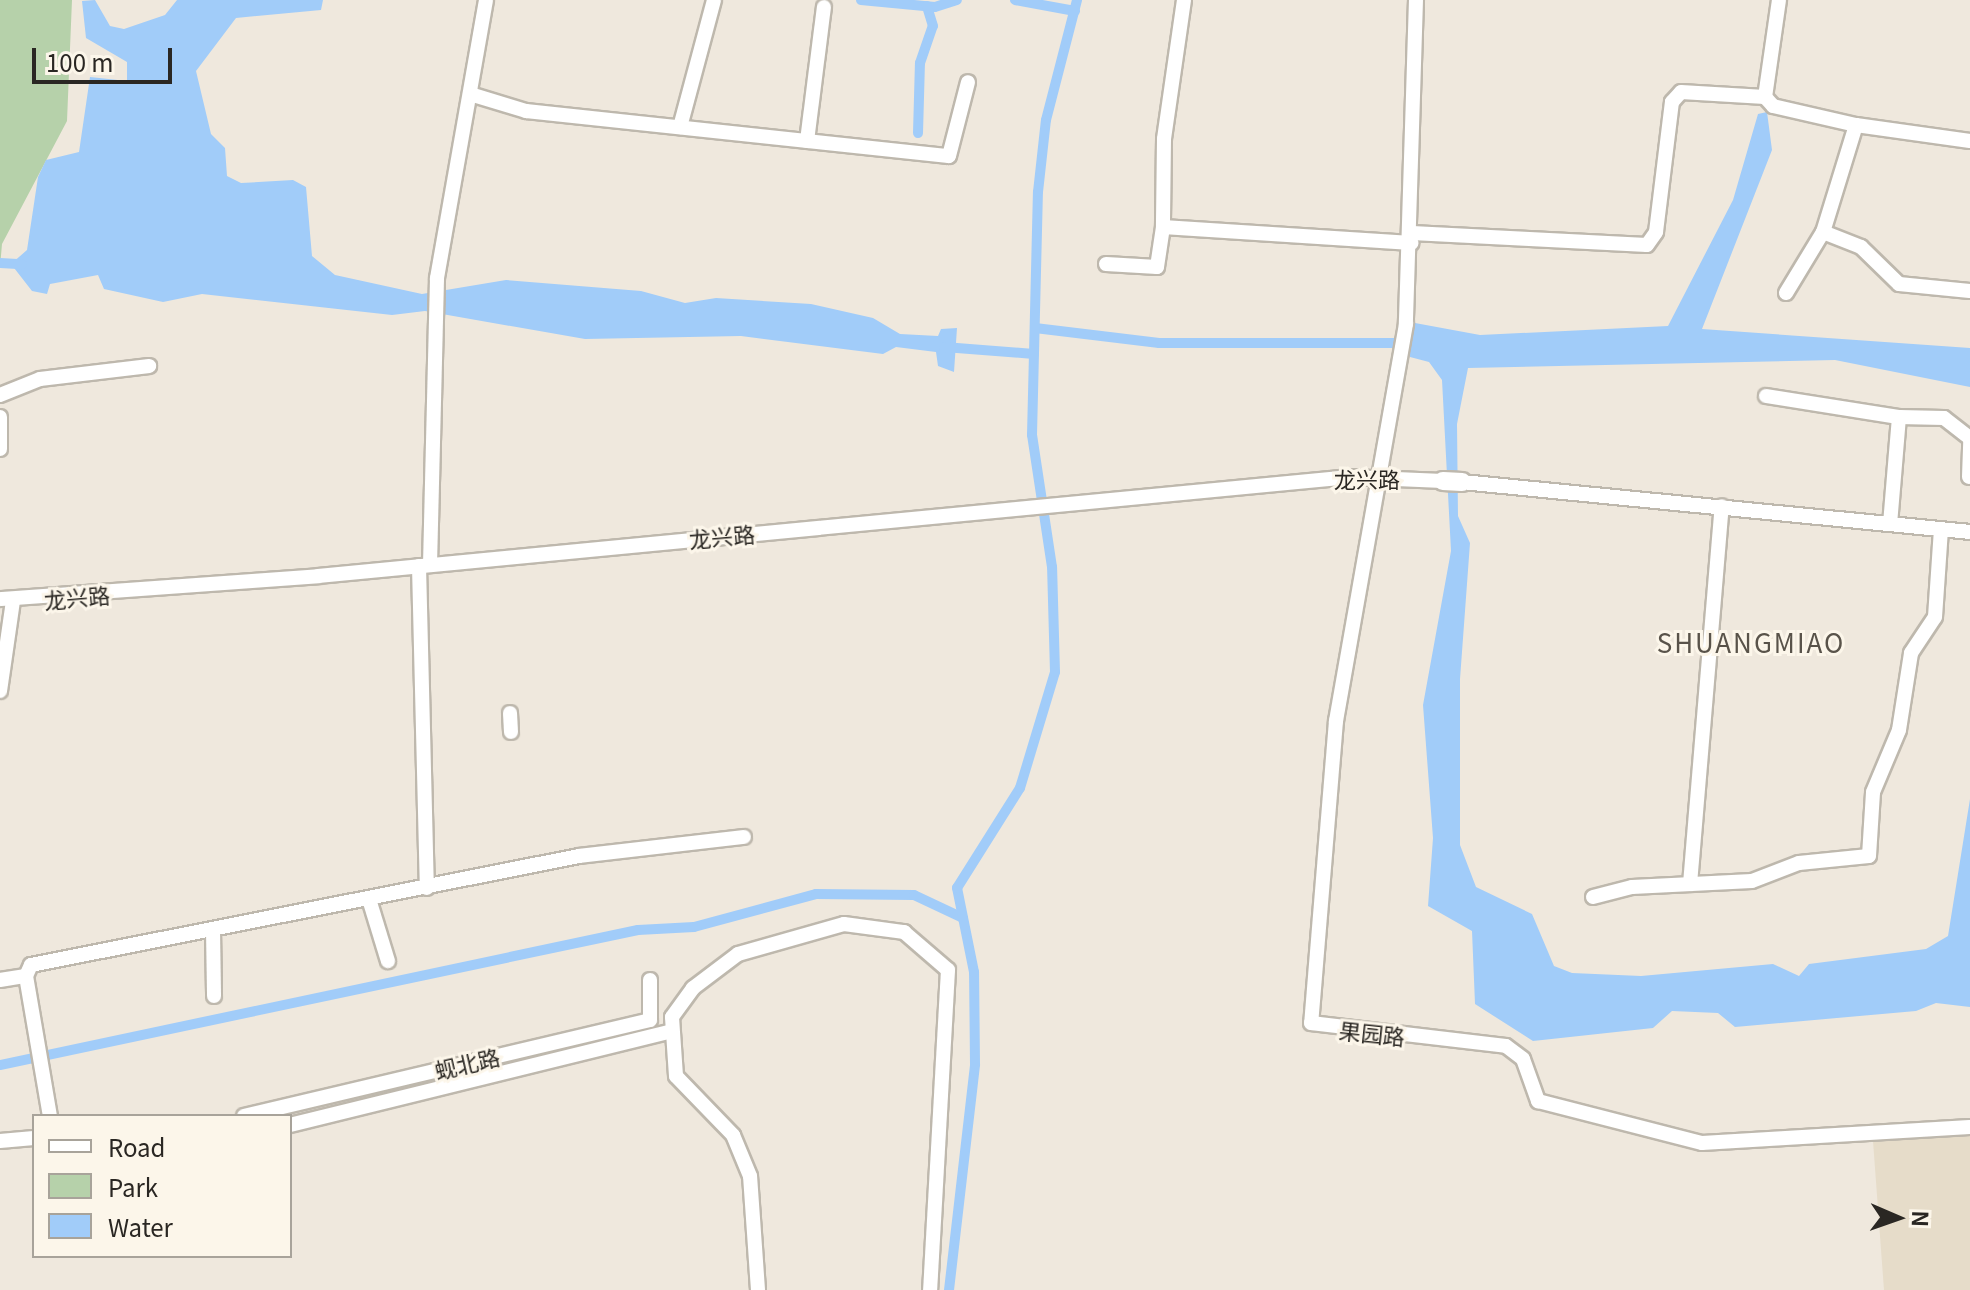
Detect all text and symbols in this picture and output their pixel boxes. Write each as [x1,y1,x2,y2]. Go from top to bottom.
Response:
scale bar [36,32,176,82]
text: 100 m [46,44,114,79]
street label: 龙兴路 [1334,466,1400,492]
street label: 龙兴路 [688,520,756,552]
street label: 龙兴路 [43,581,111,613]
district label: SHUANGMIAO [1657,626,1845,658]
street label: 果园路 [1338,1016,1406,1050]
street label: 蚬北路 [432,1043,502,1083]
legend [32,1114,292,1258]
text: Road [108,1129,165,1164]
text: Park [108,1169,158,1204]
north arrow [1858,1178,1938,1258]
text: Water [108,1209,173,1244]
text: N [1906,1210,1938,1228]

